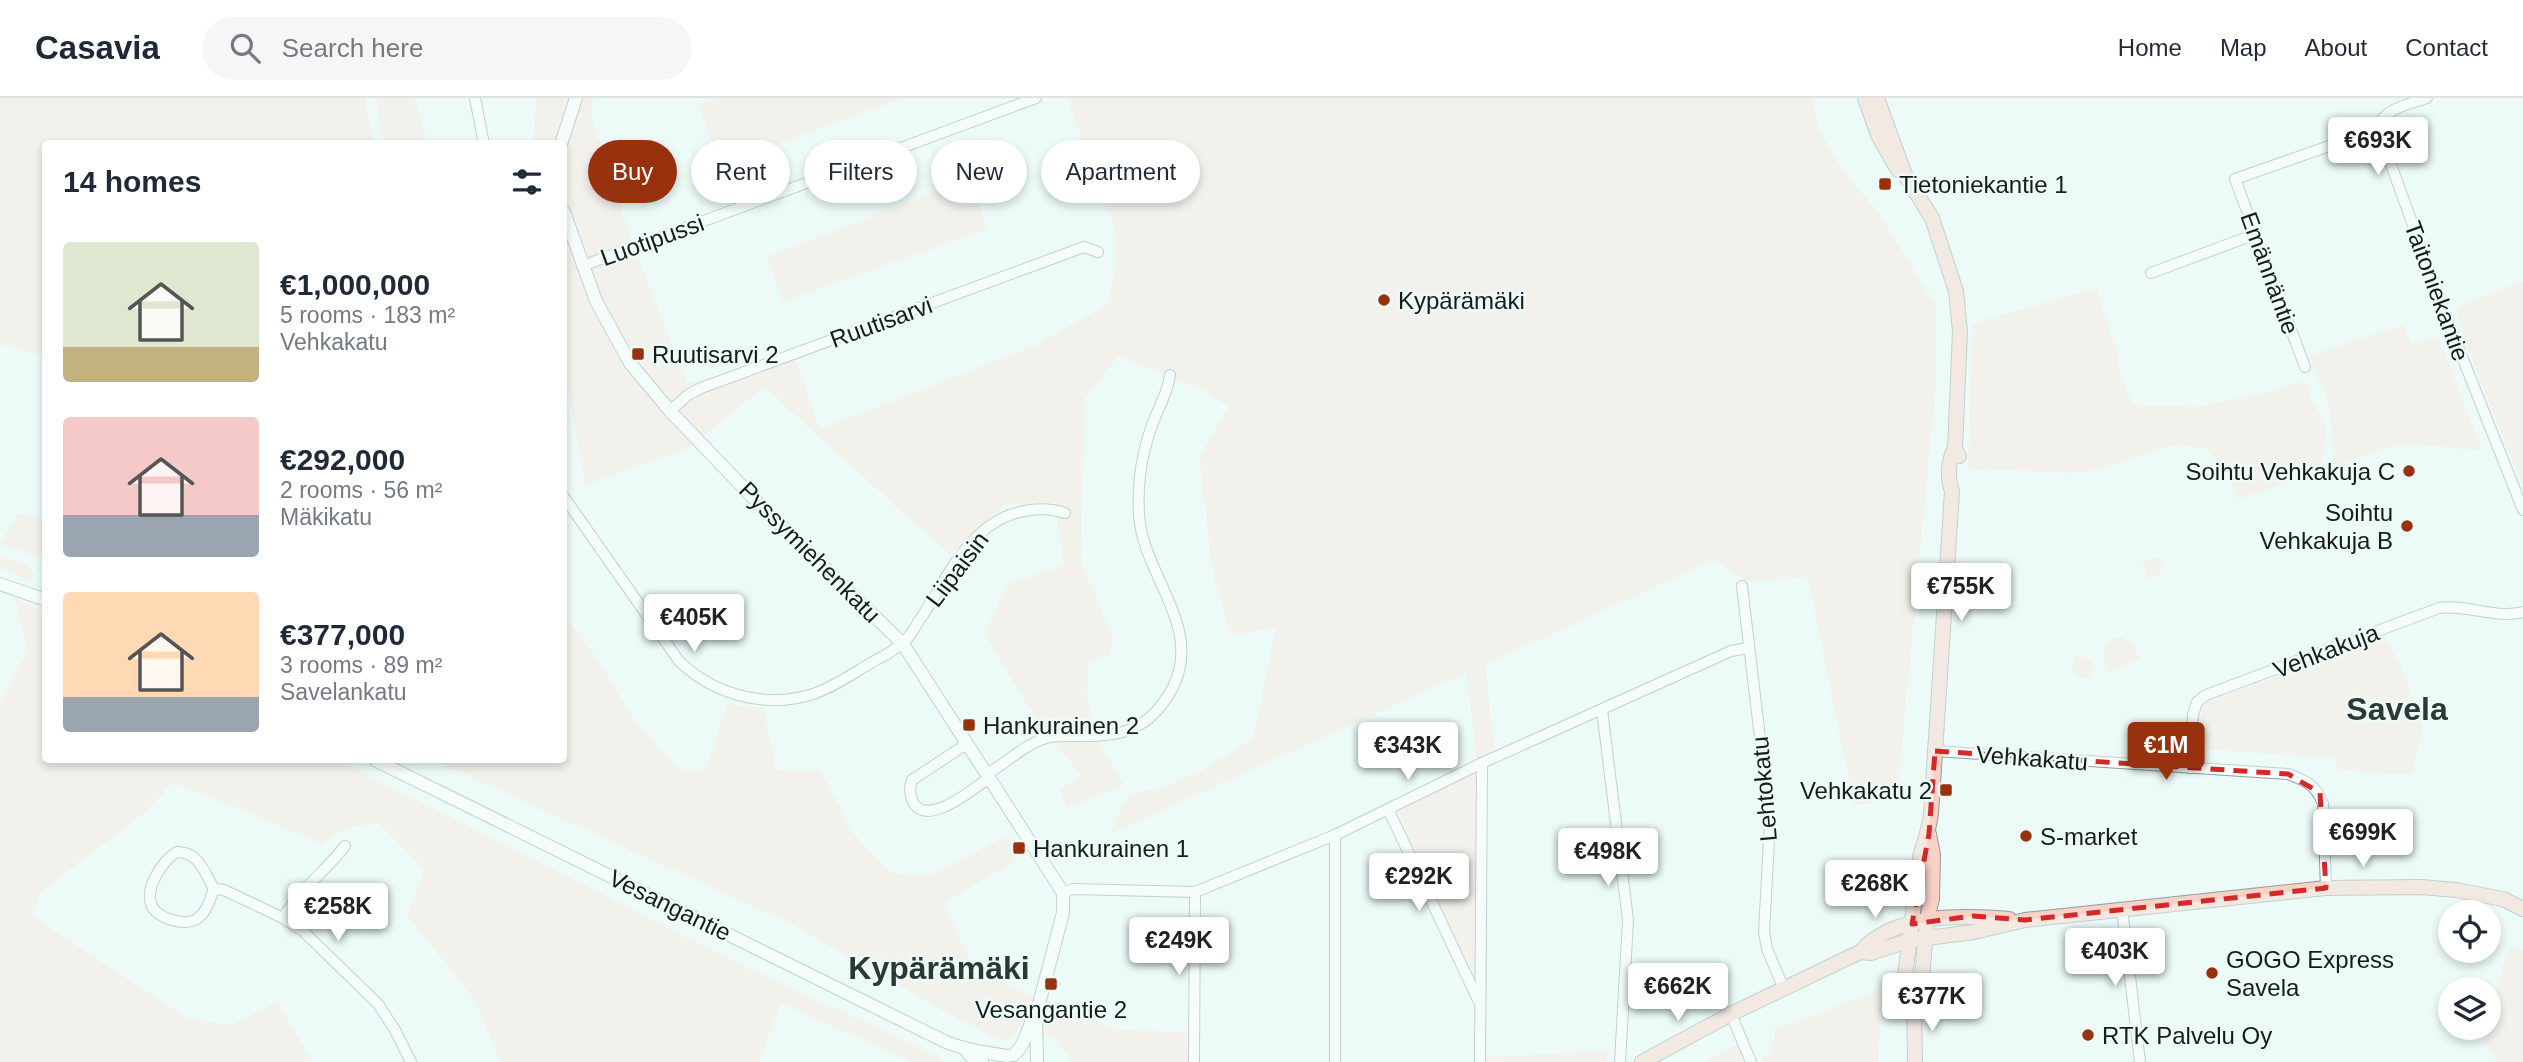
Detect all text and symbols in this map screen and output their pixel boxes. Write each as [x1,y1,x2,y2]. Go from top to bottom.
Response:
search box [202,17,692,80]
text: Casavia [35,29,160,66]
icon: search [226,29,264,67]
text: Search here [282,33,423,63]
text: Home [2118,34,2182,61]
text: Map [2220,34,2267,61]
text: About [2305,34,2367,61]
text: Contact [2405,34,2488,61]
pin: €693K [2329,118,2427,177]
text: €693K [2344,127,2412,153]
chip: Buy [588,140,677,203]
chip: Rent [691,140,790,203]
chip: Filters [804,140,917,203]
chip: New [931,140,1027,203]
chip: Apartment [1041,140,1200,203]
icon: filters [508,163,546,201]
text: 14 homes [63,165,201,198]
place label: Tietoniekantie 1 [1899,171,2068,198]
marker: Tietoniekantie 1 [1877,176,1893,192]
street label: Emännäntie [2235,208,2305,338]
street label: Luotipussi [597,209,707,271]
street label: Taitoniekantie [2399,217,2475,365]
text: €1,000,000 [280,268,430,301]
icon: home [119,270,203,354]
place label: Kypärämäki [1398,287,1525,314]
street label: Ruutisarvi [826,291,936,353]
marker: Kypärämäki [1376,292,1392,308]
text: 5 rooms · 183 m² [280,302,455,328]
text: Vehkakatu [280,329,387,355]
place label: Ruutisarvi 2 [652,341,779,368]
marker: Ruutisarvi 2 [630,346,646,362]
text: €292,000 [280,443,405,476]
icon: home [119,445,203,529]
place label: Soihtu Vehkakuja C [2186,458,2395,485]
marker: Soihtu Vehkakuja C [2401,463,2417,479]
street label: Pyssymiehenkatu [734,476,886,628]
text: 2 rooms · 56 m² [280,477,442,503]
place label: Soihtu Vehkakuja B [2260,499,2393,554]
text: Mäkikatu [280,504,372,530]
marker: Soihtu Vehkakuja B [2399,518,2415,534]
street label: Liipaisin [920,526,994,612]
pin: €755K [1912,564,2010,623]
text: €755K [1927,573,1995,599]
pin: €405K [645,594,743,654]
text: €405K [660,604,728,630]
text: €377,000 [280,618,405,651]
street label: Vehkakuja [2269,618,2383,683]
icon: home [119,620,203,704]
text: 3 rooms · 89 m² [280,652,442,678]
text: Savelankatu [280,679,407,705]
district label: Savela [2346,691,2448,727]
place label: Hankurainen 2 [983,712,1139,739]
marker: Hankurainen 2 [961,717,977,733]
pin: €343K [1359,722,1457,782]
pin: €1M [2132,722,2200,782]
text: €343K [1374,732,1442,758]
text: €1M [2144,732,2188,758]
street label: Lehtokatu [1746,735,1782,843]
street label: Vehkakatu [1975,741,2089,775]
place label: Vehkakatu 2 [1800,777,1932,804]
marker: Vehkakatu 2 [1938,782,1954,798]
pin: €699K [2314,810,2412,869]
text: €699K [2329,819,2397,845]
place label: S-market [2040,823,2138,850]
pin: €498K [1559,828,1657,888]
marker: S-market [2018,828,2034,844]
place label: Hankurainen 1 [1033,835,1189,862]
text: €498K [1574,838,1642,864]
marker: Hankurainen 1 [1011,840,1027,856]
pin: €292K [1370,854,1468,913]
pin: €268K [1826,860,1924,920]
text: €292K [1385,863,1453,889]
street label: Vesangantie [605,864,735,946]
text: €268K [1841,870,1909,896]
pin: €258K [289,884,387,943]
text: €258K [304,893,372,919]
map controls [2438,900,2501,1040]
button: locate [2438,900,2501,963]
pin: €249K [1130,918,1228,977]
text: €249K [1145,927,1213,953]
pin: €403K [2066,928,2164,988]
text: €403K [2081,938,2149,964]
place label: GOGO Express Savela [2226,946,2394,1001]
district label: Kypärämäki [848,950,1030,986]
pin: €662K [1629,964,1727,1023]
marker: GOGO Express Savela [2204,965,2220,981]
text: €662K [1644,973,1712,999]
pin: €377K [1883,974,1981,1033]
marker: Vesangantie 2 [1043,976,1059,992]
button: layers [2438,977,2501,1040]
text: €377K [1898,983,1966,1009]
place label: Vesangantie 2 [975,996,1127,1023]
place label: RTK Palvelu Oy [2102,1022,2272,1049]
marker: RTK Palvelu Oy [2080,1027,2096,1043]

